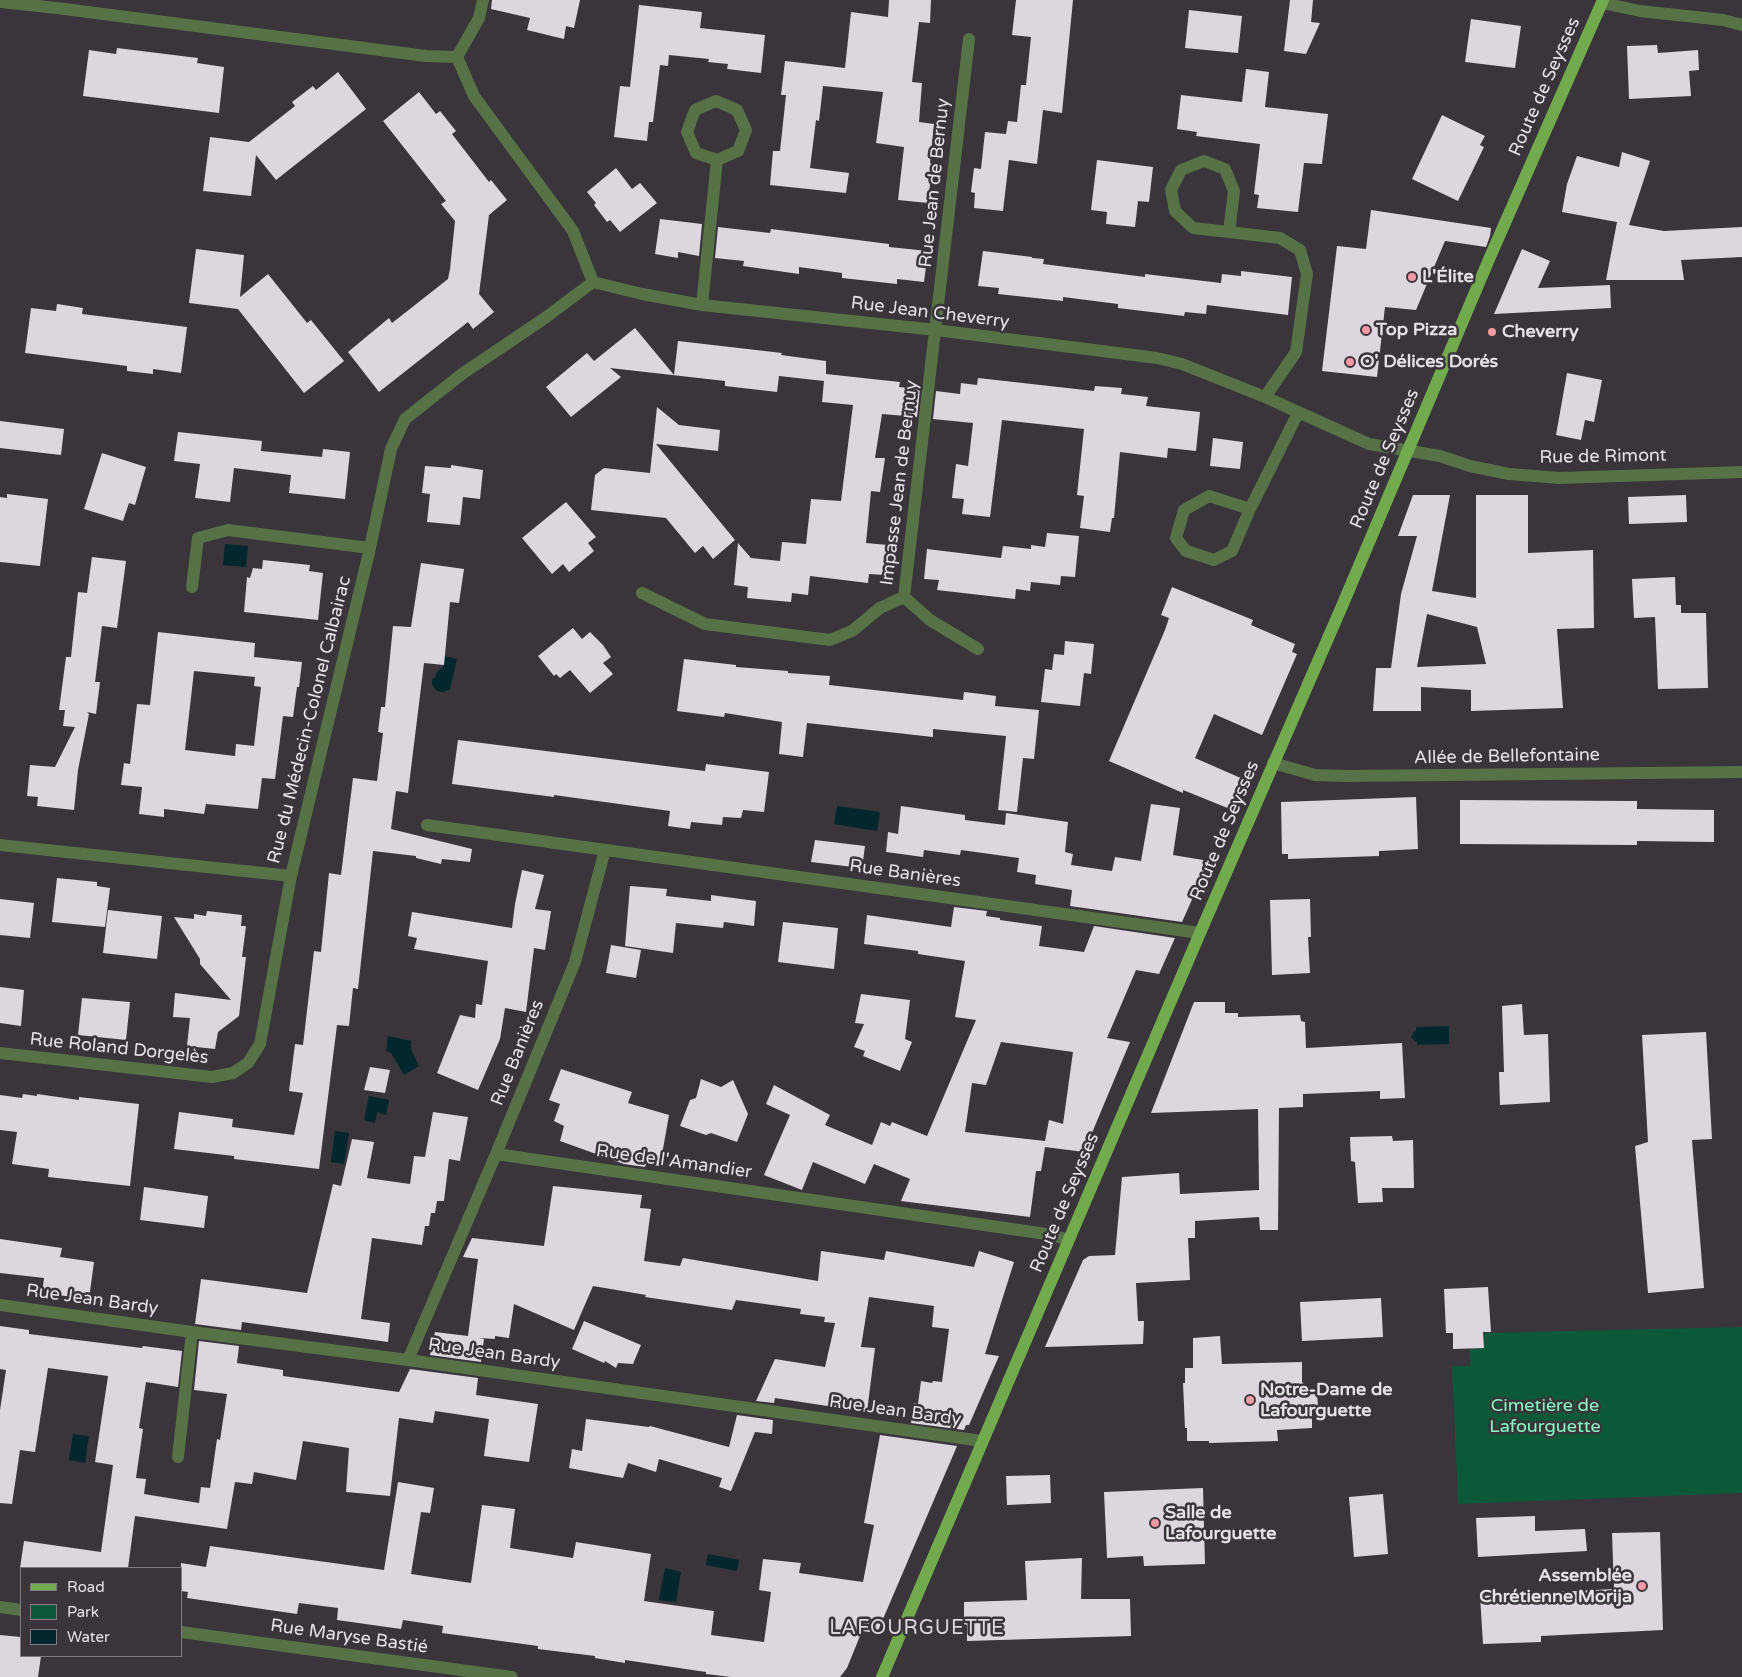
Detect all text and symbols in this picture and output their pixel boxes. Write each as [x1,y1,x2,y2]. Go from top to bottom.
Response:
street label: Route de Seysses [1505,14,1585,160]
street label: Rue Jean de Bernuy [915,97,955,269]
place label: L'Élite [1422,266,1474,288]
marker: L'Élite [1406,271,1418,283]
street label: Rue Jean Cheverry [849,293,1011,333]
place label: Top Pizza [1376,319,1457,341]
place label: Cheverry [1502,321,1579,343]
marker: Top Pizza [1360,324,1372,336]
marker: Cheverry [1486,326,1498,338]
place label: O' Délices Dorés [1360,351,1498,373]
marker: O' Délices Dorés [1344,356,1356,368]
street label: Impasse Jean de Bernuy [877,379,923,587]
street label: Route de Seysses [1346,386,1424,532]
street label: Rue de Rimont [1539,445,1667,469]
street label: Rue du Médecin-Colonel Calbairac [264,574,356,866]
street label: Allée de Bellefontaine [1414,745,1600,769]
street label: Route de Seysses [1186,758,1264,904]
street label: Rue Banières [848,855,962,893]
street label: Rue Banières [487,997,549,1109]
street label: Rue Roland Dorgelès [29,1029,209,1069]
street label: Route de Seysses [1026,1130,1104,1276]
street label: Rue de l'Amandier [595,1140,753,1184]
street label: Rue Jean Bardy [25,1280,159,1320]
street label: Rue Jean Bardy [427,1334,561,1374]
place label: Notre-Dame de Lafourguette [1260,1379,1392,1422]
street label: Rue Jean Bardy [828,1391,962,1431]
marker: Notre-Dame de Lafourguette [1244,1394,1256,1406]
park label: Cimetière de Lafourguette [1489,1395,1601,1438]
place label: Salle de Lafourguette [1165,1502,1276,1545]
marker: Salle de Lafourguette [1149,1517,1161,1529]
place label: Assemblée Chrétienne Morija [1479,1565,1632,1608]
legend [20,1567,182,1657]
text: Road [67,1578,105,1596]
marker: Assemblée Chrétienne Morija [1636,1580,1648,1592]
text: Park [67,1603,99,1621]
street label: Rue Maryse Bastié [269,1615,429,1659]
district label: LAFOURGUETTE [828,1617,1006,1641]
text: Water [67,1628,110,1646]

